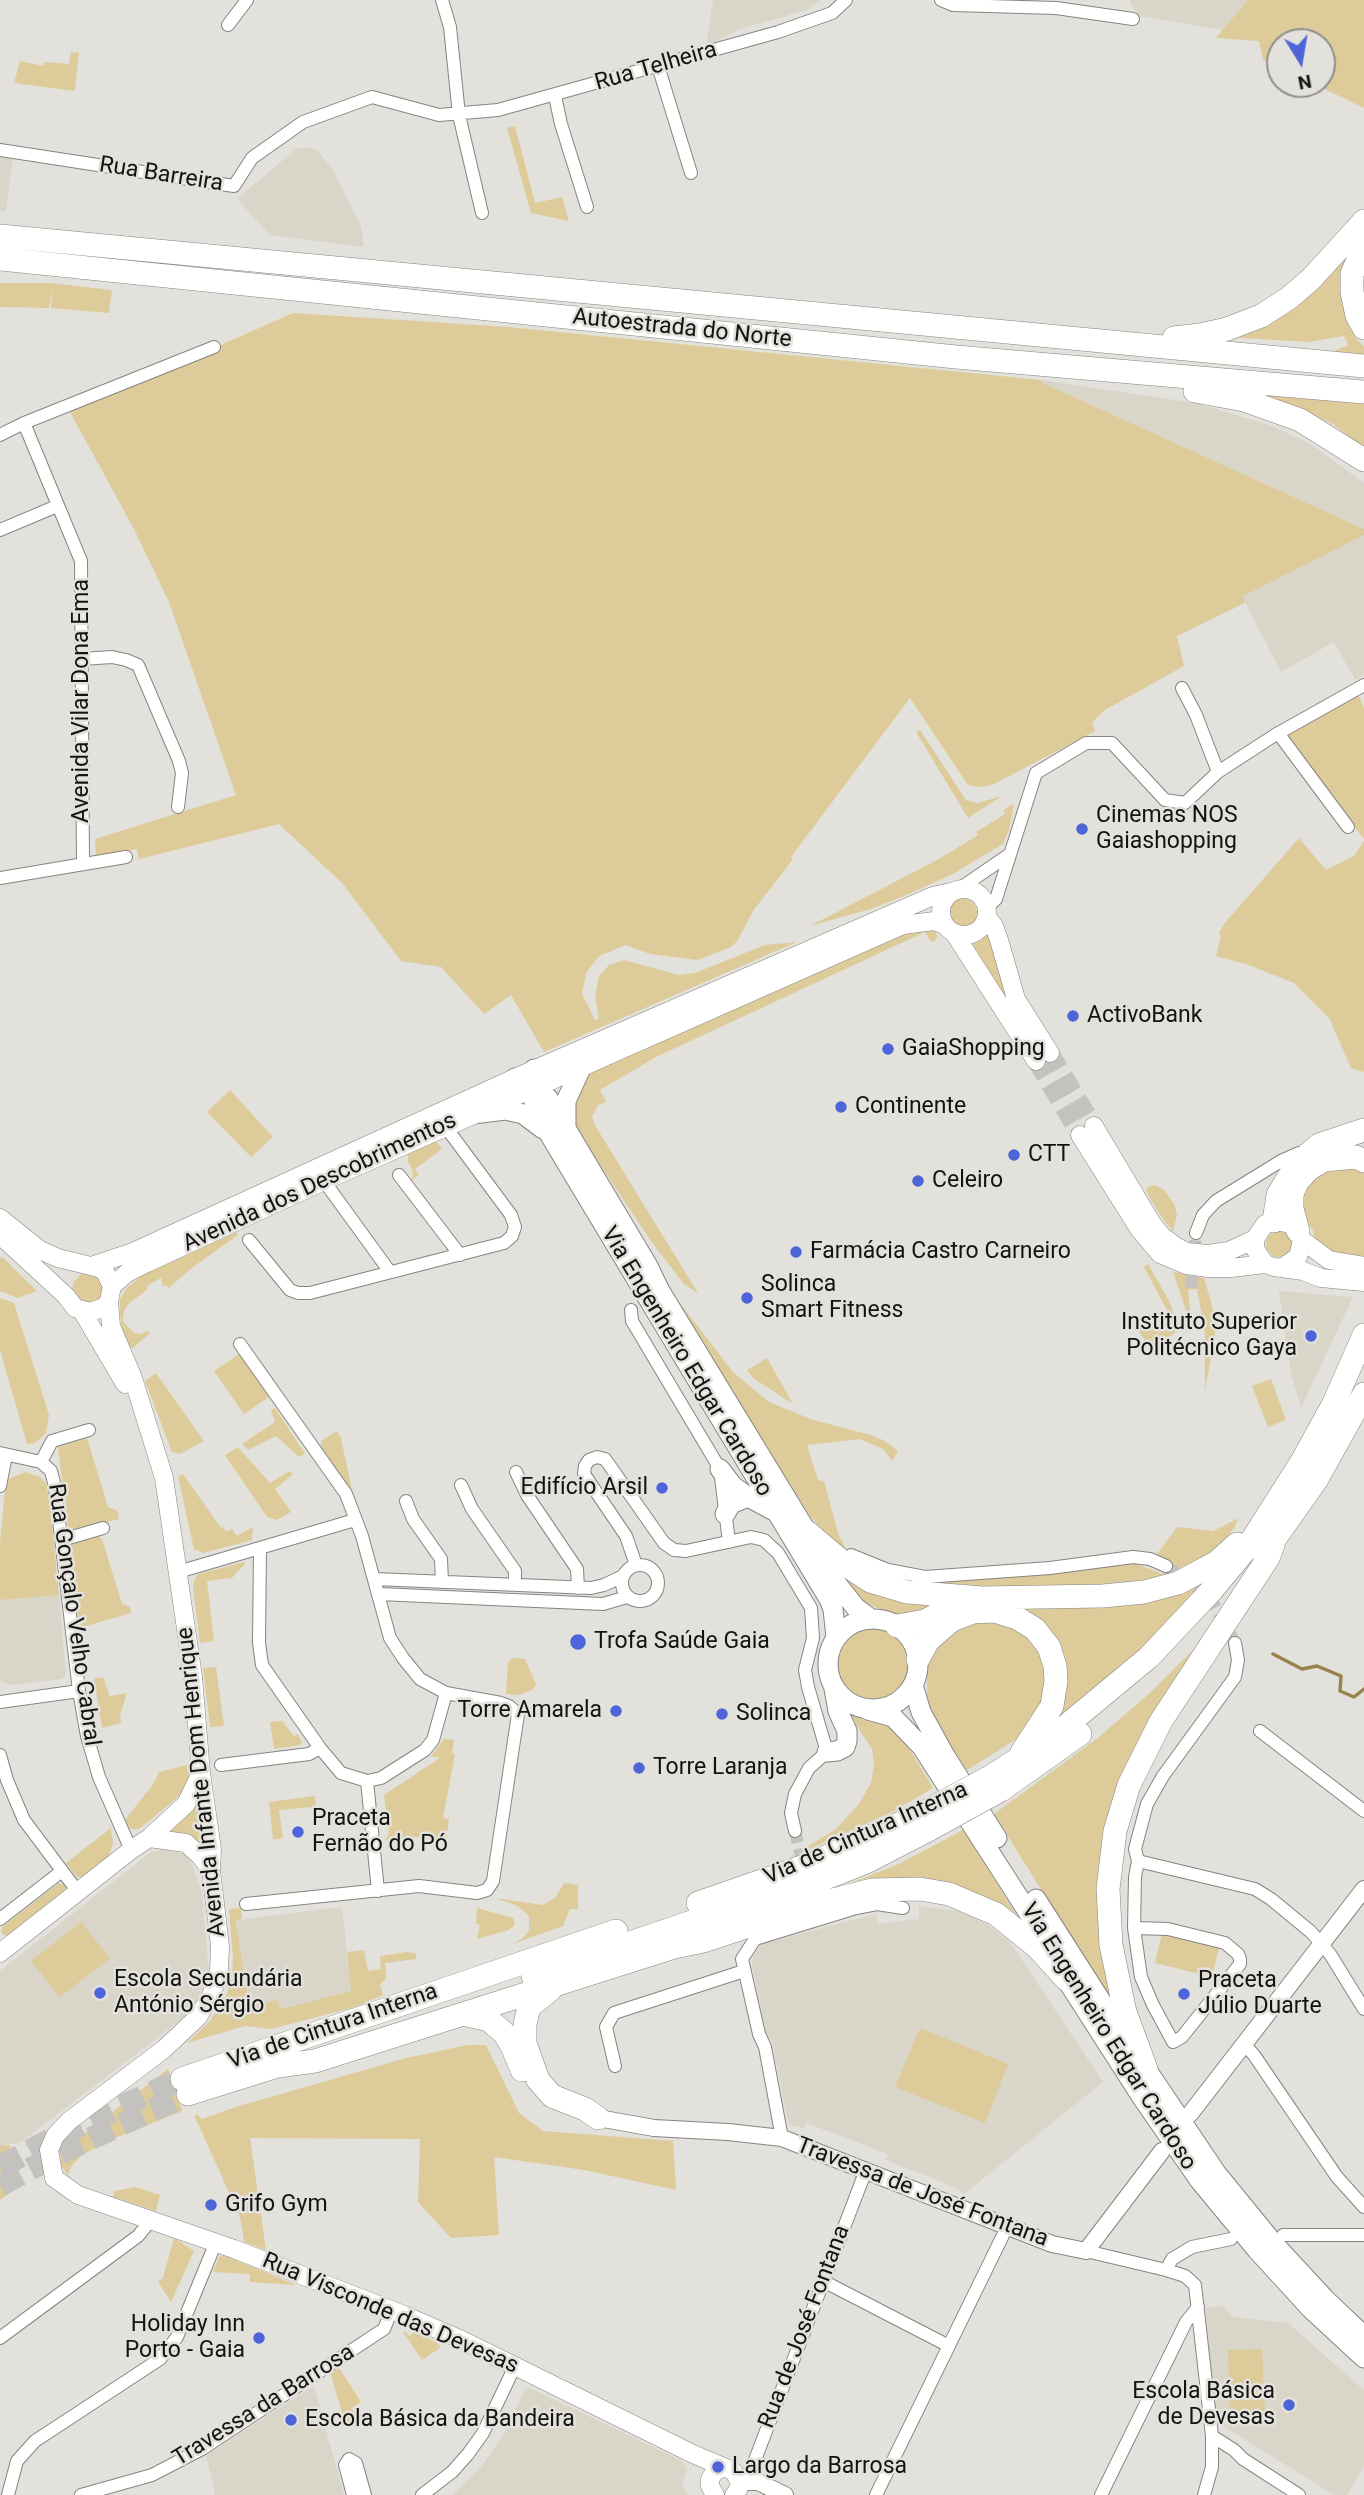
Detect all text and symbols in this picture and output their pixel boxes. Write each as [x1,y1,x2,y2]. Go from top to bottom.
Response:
north arrow [1266,28,1336,98]
street label: Rua Telheira [592,36,720,98]
text: N [1296,70,1313,95]
street label: Rua Barreira [97,152,225,198]
street label: Autoestrada do Norte [571,304,793,354]
street label: Avenida Vilar Dona Ema [68,579,96,823]
place label: Cinemas NOS Gaiashopping [1096,802,1238,856]
marker: Cinemas NOS Gaiashopping [1074,821,1090,837]
place label: ActivoBank [1087,1002,1202,1030]
marker: ActivoBank [1065,1008,1081,1024]
place label: GaiaShopping [902,1035,1045,1063]
marker: GaiaShopping [880,1041,896,1057]
place label: Continente [855,1093,966,1121]
marker: Continente [833,1099,849,1115]
street label: Avenida dos Descobrimentos [179,1107,461,1259]
place label: CTT [1028,1141,1070,1169]
marker: CTT [1006,1147,1022,1163]
place label: Celeiro [932,1167,1003,1195]
marker: Celeiro [910,1173,926,1189]
street label: Via Engenheiro Edgar Cardoso [594,1222,778,1502]
place label: Farmácia Castro Carneiro [810,1238,1071,1266]
marker: Farmácia Castro Carneiro [788,1244,804,1260]
place label: Solinca Smart Fitness [761,1271,903,1325]
marker: Solinca Smart Fitness [739,1290,755,1306]
place label: Instituto Superior Politécnico Gaya [1121,1309,1297,1363]
marker: Instituto Superior Politécnico Gaya [1303,1328,1319,1344]
place label: Edifício Arsil [521,1474,648,1502]
marker: Edifício Arsil [654,1480,670,1496]
street label: Rua Gonçalo Velho Cabral [41,1482,105,1748]
street label: Avenida Infante Dom Henrique [172,1626,232,1938]
place label: Trofa Saúde Gaia [594,1628,770,1656]
marker: Trofa Saúde Gaia [568,1632,588,1652]
place label: Torre Amarela [457,1697,602,1725]
place label: Solinca [736,1700,811,1728]
marker: Torre Amarela [608,1703,624,1719]
marker: Solinca [714,1706,730,1722]
place label: Torre Laranja [653,1754,787,1782]
marker: Torre Laranja [631,1760,647,1776]
street label: Via de Cintura Interna [760,1777,972,1891]
place label: Praceta Fernão do Pó [312,1805,448,1859]
marker: Praceta Fernão do Pó [290,1824,306,1840]
street label: Via Engenheiro Edgar Cardoso [1014,1898,1202,2176]
place label: Escola Secundária António Sérgio [114,1966,303,2020]
place label: Praceta Júlio Duarte [1198,1967,1322,2021]
street label: Via de Cintura Interna [224,1978,442,2076]
marker: Escola Secundária António Sérgio [92,1985,108,2001]
marker: Praceta Júlio Duarte [1176,1986,1192,2002]
street label: Travessa de José Fontana [792,2132,1052,2254]
place label: Grifo Gym [225,2191,328,2219]
marker: Grifo Gym [203,2197,219,2213]
street label: Rua de José Fontana [754,2222,856,2432]
street label: Rua Visconde das Devesas [258,2247,522,2381]
place label: Holiday Inn Porto - Gaia [125,2311,245,2365]
marker: Holiday Inn Porto - Gaia [251,2330,267,2346]
street label: Travessa da Barrosa [168,2339,360,2473]
place label: Escola Básica de Devesas [1132,2378,1275,2432]
marker: Escola Básica de Devesas [1281,2397,1297,2413]
place label: Escola Básica da Bandeira [305,2406,575,2434]
marker: Escola Básica da Bandeira [283,2412,299,2428]
place label: Largo da Barrosa [732,2453,907,2481]
marker: Largo da Barrosa [710,2459,726,2475]

